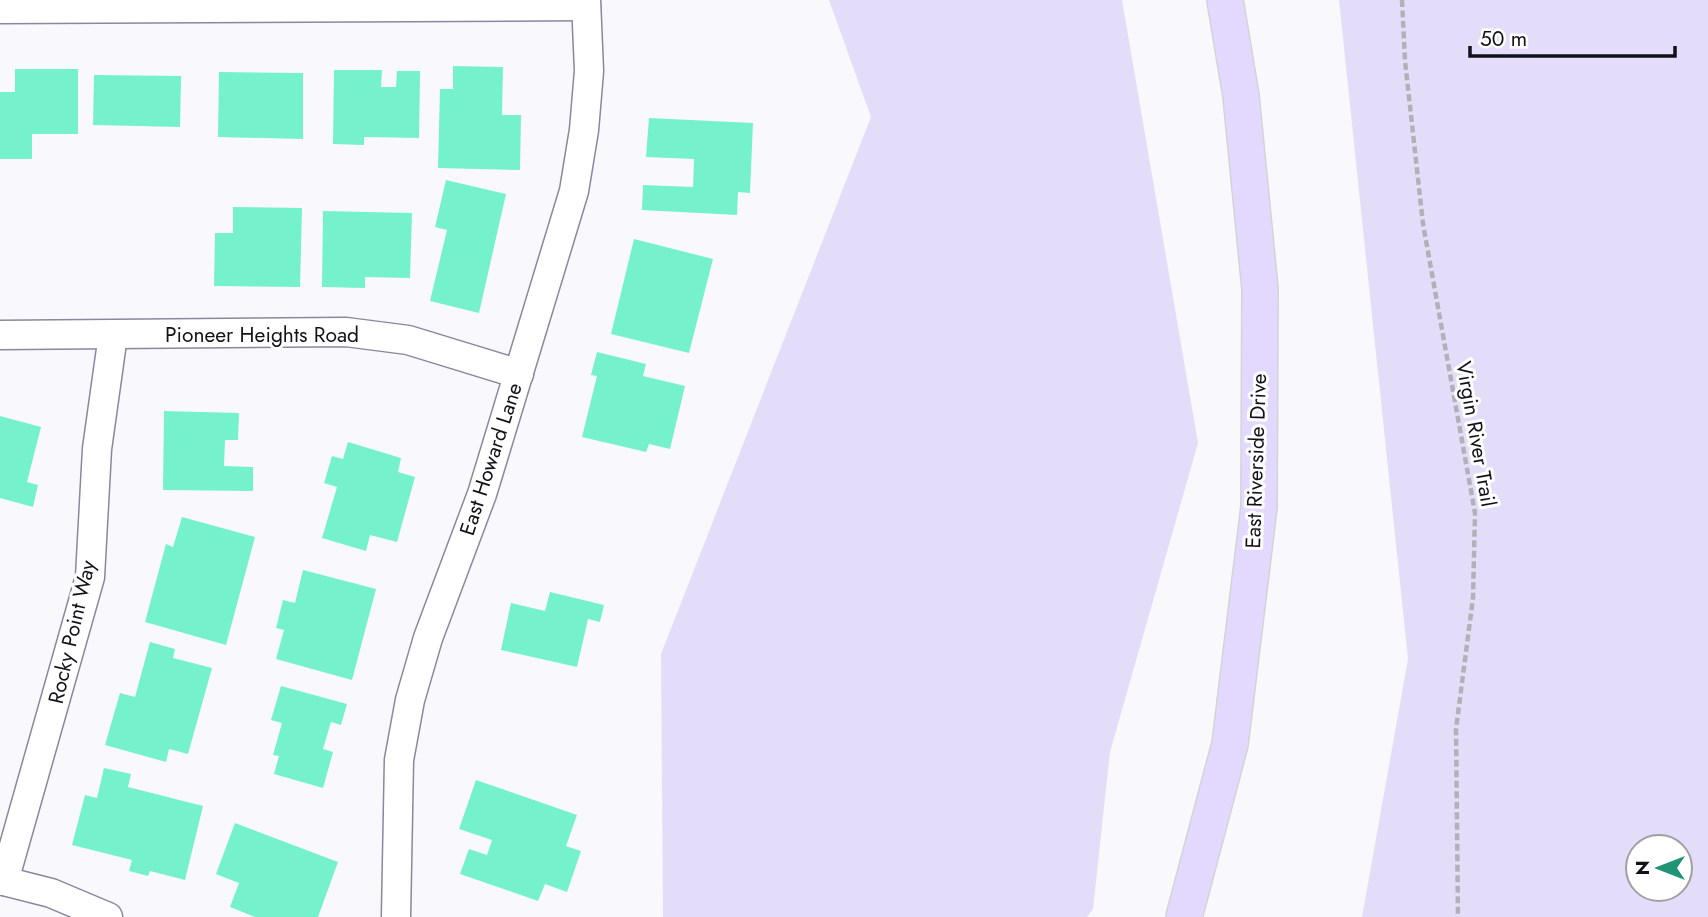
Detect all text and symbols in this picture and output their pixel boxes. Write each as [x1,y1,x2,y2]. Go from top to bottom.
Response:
scale bar [1470,14,1675,58]
text: 50 m [1480,24,1527,54]
street label: Pioneer Heights Road [165,320,359,350]
street label: Virgin River Trail [1448,359,1504,509]
street label: East Riverside Drive [1238,373,1274,549]
street label: East Howard Lane [452,379,530,539]
street label: Rocky Point Way [41,557,103,707]
north arrow [1624,833,1694,903]
text: N [1629,860,1656,876]

